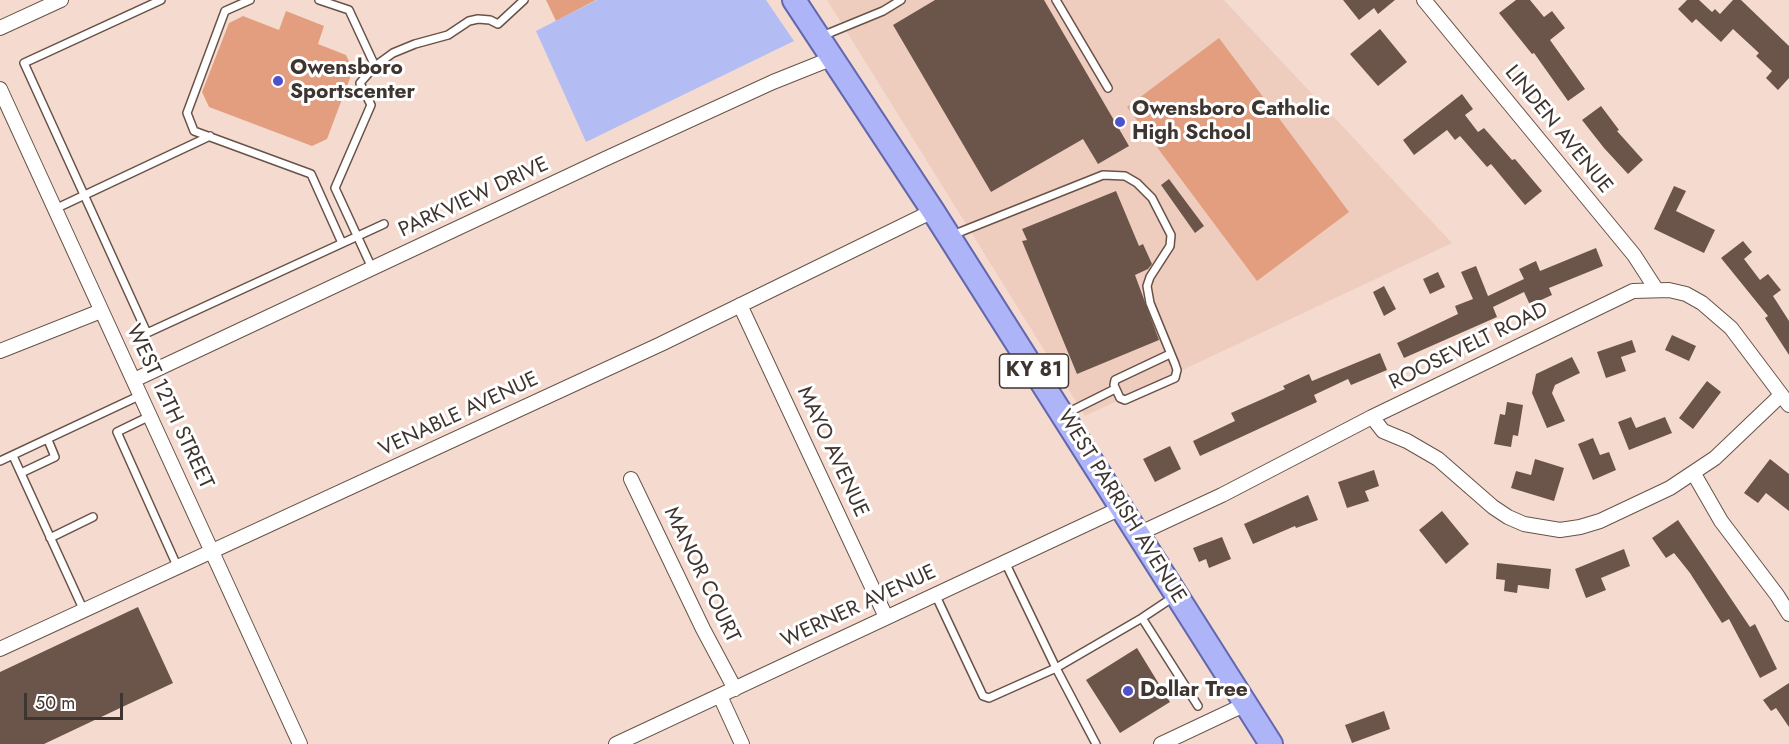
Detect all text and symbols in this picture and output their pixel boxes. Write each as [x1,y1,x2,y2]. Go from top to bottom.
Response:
place label: Owensboro Sportscenter [290,56,415,106]
street label: LINDEN AVENUE [1499,61,1617,199]
marker: Owensboro Sportscenter [271,74,285,88]
place label: Owensboro Catholic High School [1132,97,1330,147]
marker: Owensboro Catholic High School [1113,115,1127,129]
street label: PARKVIEW DRIVE [395,152,553,244]
street label: ROOSEVELT ROAD [1386,298,1552,396]
street label: WEST 12TH STREET [120,321,218,493]
road number: KY 81 [1000,354,1068,388]
street label: VENABLE AVENUE [375,367,543,463]
street label: MAYO AVENUE [791,383,873,521]
street label: WEST PARRISH AVENUE [1051,406,1191,608]
street label: MANOR COURT [657,503,745,647]
street label: WERNER AVENUE [777,560,941,654]
place label: Dollar Tree [1140,678,1248,704]
scale bar [27,681,126,719]
marker: Dollar Tree [1121,684,1135,698]
text: 50 m [35,690,75,716]

